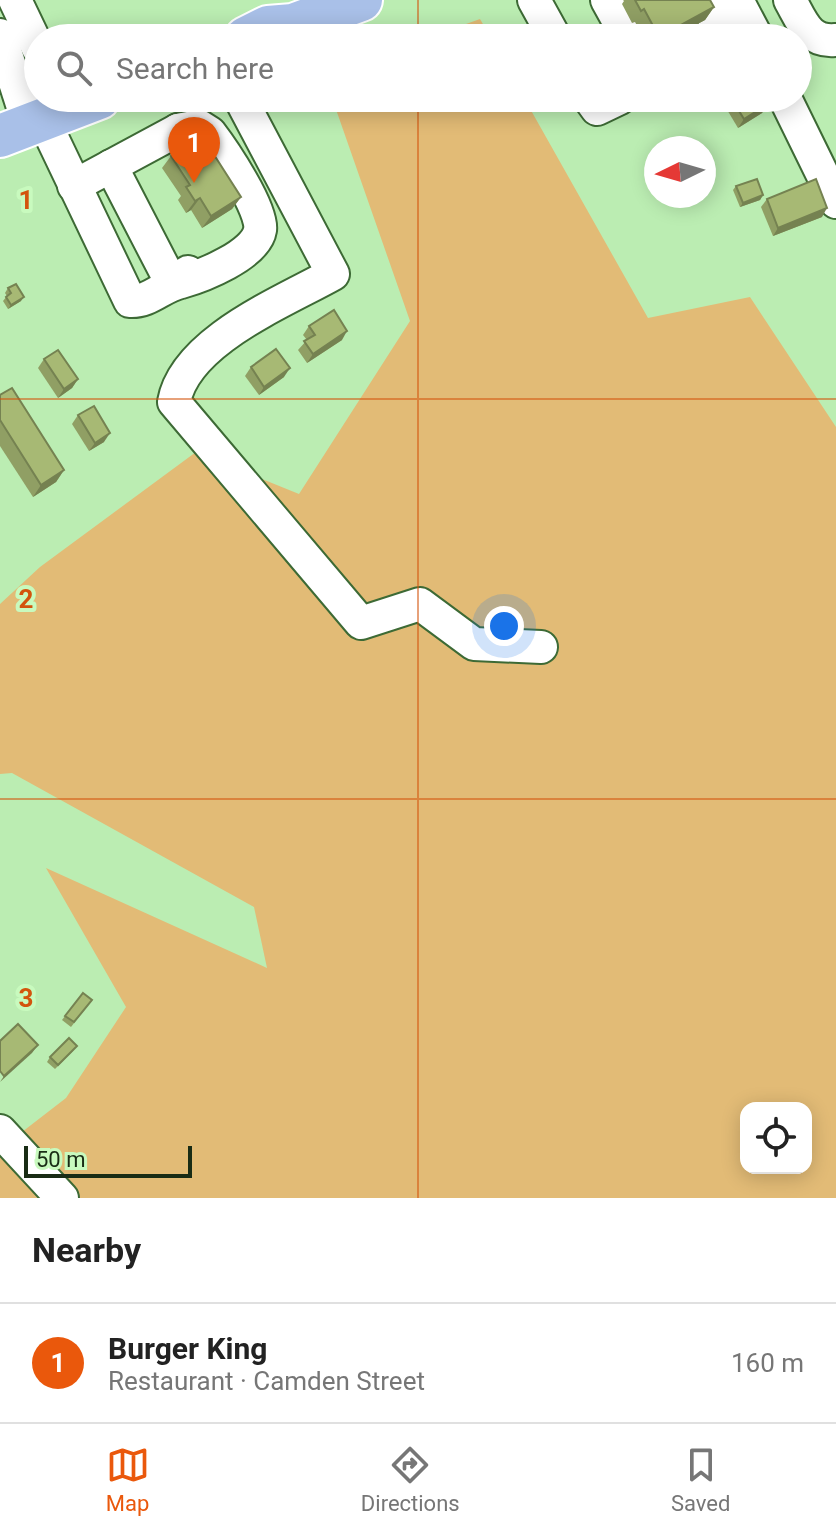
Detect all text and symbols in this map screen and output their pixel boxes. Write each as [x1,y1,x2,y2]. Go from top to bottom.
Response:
search box [24,24,812,112]
icon: search [52,46,96,90]
text: Search here [116,51,274,86]
pin: 1 [168,117,220,183]
north arrow [644,136,716,208]
text: 1 [19,185,33,215]
text: 2 [19,584,33,614]
your location [484,606,524,646]
text: 3 [19,983,33,1013]
map controls [740,1102,812,1174]
button: locate [740,1102,812,1174]
scale bar [24,1142,192,1178]
text: 50 m [36,1147,85,1172]
text: Nearby [32,1230,141,1270]
text: Burger King [108,1331,267,1366]
text: 1 [51,1348,65,1378]
text: 160 m [731,1348,804,1378]
text: Restaurant · Camden Street [108,1366,425,1396]
tab: Map [106,1443,150,1516]
tab: Directions [361,1443,460,1516]
tab: Saved [671,1443,730,1516]

